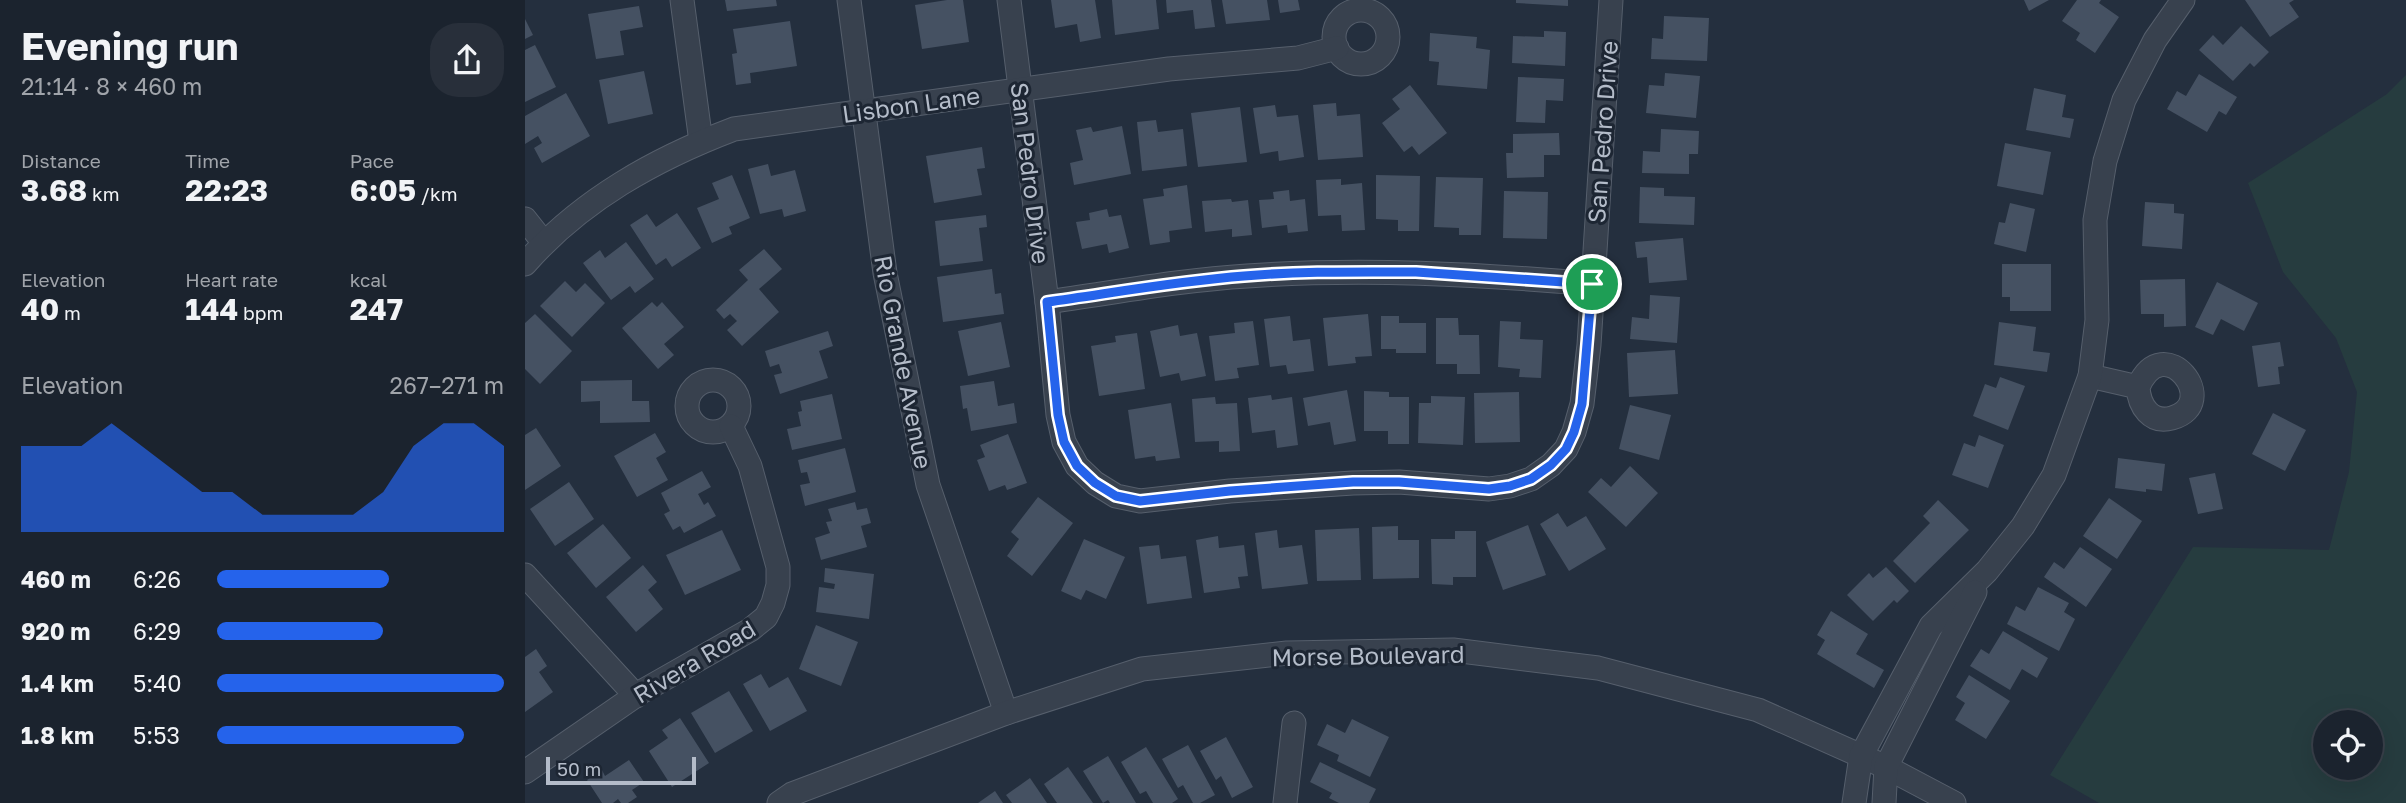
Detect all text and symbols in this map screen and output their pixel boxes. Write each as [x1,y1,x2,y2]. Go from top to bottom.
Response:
text: Evening run [21,23,239,68]
button: share [430,23,504,97]
street label: San Pedro Drive [1581,40,1623,224]
text: 21:14 · 8 × 460 m [21,72,202,100]
street label: Lisbon Lane [840,80,982,128]
street label: San Pedro Drive [1005,80,1057,266]
text: Distance [21,149,101,172]
text: Time [185,149,230,172]
text: Pace [350,149,394,172]
text: 3.68 [21,172,87,208]
text: 22:23 [185,172,268,208]
text: 6:05 [350,172,416,208]
text: km [87,182,119,205]
text: /km [416,182,458,205]
street label: Rio Grande Avenue [869,253,939,471]
pin [1562,254,1622,314]
icon: arrive [1573,265,1611,303]
text: Elevation [21,268,106,291]
text: Heart rate [185,268,278,291]
text: kcal [350,268,387,291]
text: 40 [21,291,59,327]
text: 144 [185,291,238,327]
text: 247 [350,291,403,327]
text: m [59,301,81,324]
text: bpm [238,301,283,324]
text: Elevation [21,371,123,399]
text: 267–271 m [390,371,504,399]
text: 460 m [21,565,91,593]
text: 6:26 [133,565,181,593]
street label: Rivera Road [628,613,760,709]
text: 920 m [21,617,90,645]
text: 6:29 [133,617,181,645]
street label: Morse Boulevard [1271,639,1465,671]
text: 1.4 km [21,669,94,697]
text: 5:40 [133,669,182,697]
map controls [2313,710,2383,780]
button: locate [2313,710,2383,780]
text: 1.8 km [21,721,94,749]
text: 5:53 [133,721,180,749]
scale bar [546,754,697,786]
text: 50 m [557,757,601,780]

